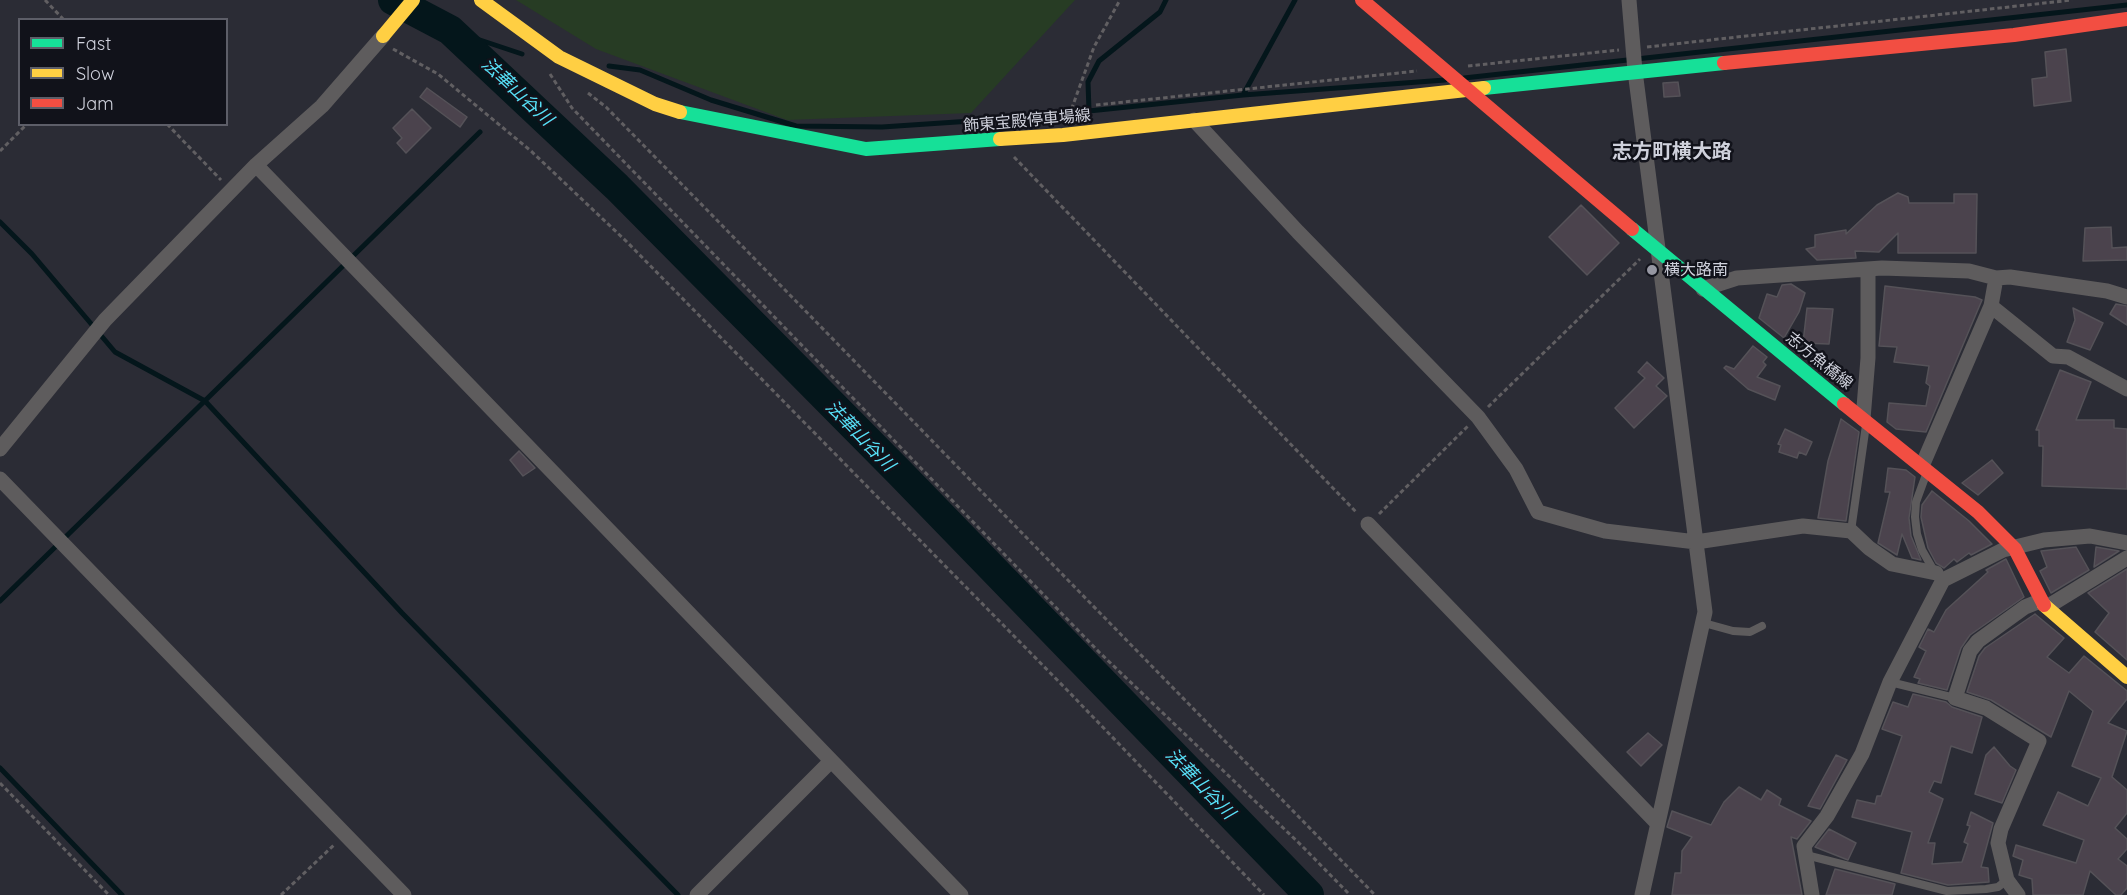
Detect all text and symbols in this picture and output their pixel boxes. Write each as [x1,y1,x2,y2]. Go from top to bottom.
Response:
legend [18,18,228,126]
text: Fast [76,32,111,55]
water label: 法華山谷川 [477,53,557,131]
text: Slow [76,62,114,85]
text: Jam [76,92,114,115]
street label: 飾東宝殿停車場線 [962,106,1092,136]
district label: 志方町横大路 [1612,140,1732,164]
place label: 横大路南 [1664,260,1728,280]
marker: 横大路南 [1645,263,1659,277]
street label: 志方魚橋線 [1782,328,1856,394]
water label: 法華山谷川 [821,396,899,476]
water label: 法華山谷川 [1161,744,1239,824]

